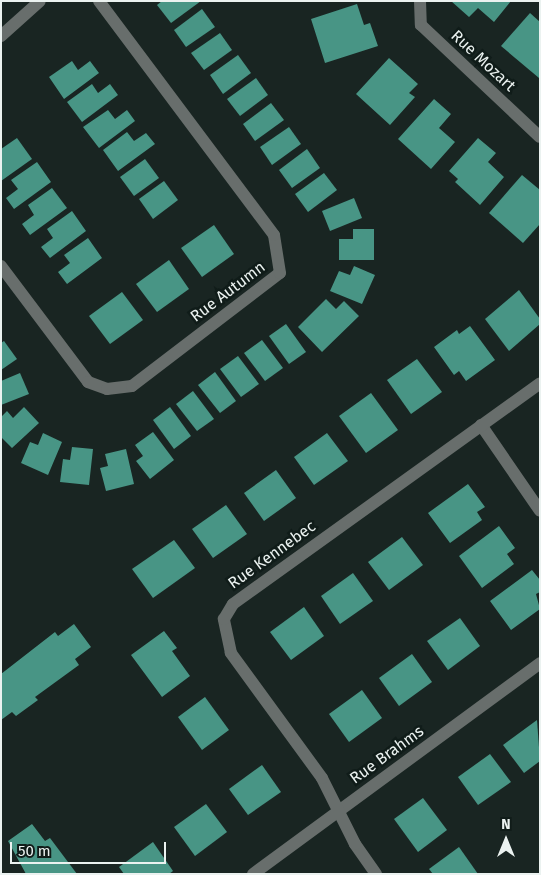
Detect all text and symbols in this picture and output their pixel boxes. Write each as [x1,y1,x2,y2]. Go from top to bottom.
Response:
street label: Rue Mozart [447,26,519,96]
street label: Rue Autumn [187,258,269,326]
street label: Rue Kennebec [225,517,319,593]
street label: Rue Brahms [346,722,428,788]
north arrow [481,815,531,865]
text: N [501,816,511,833]
scale bar [12,832,169,864]
text: 50 m [18,842,51,860]

